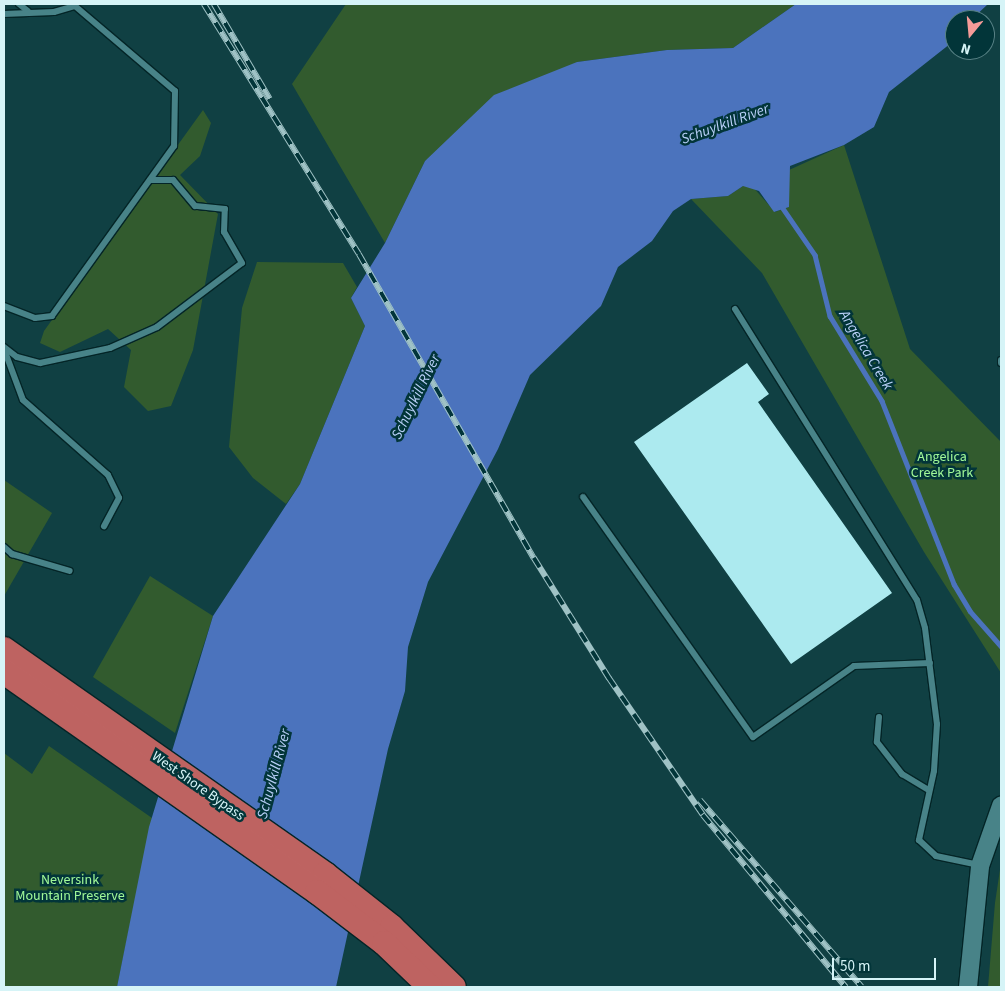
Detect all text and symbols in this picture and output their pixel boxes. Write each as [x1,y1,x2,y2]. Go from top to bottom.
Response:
north arrow [945,10,995,60]
text: N [959,37,973,59]
water label: Schuylkill River [679,100,771,148]
water label: Angelica Creek [835,307,897,393]
water label: Schuylkill River [388,352,444,442]
park label: Angelica Creek Park [911,449,973,482]
water label: Schuylkill River [253,727,295,821]
street label: West Shore Bypass [148,748,248,824]
park label: Neversink Mountain Preserve [15,872,125,904]
scale bar [835,948,939,980]
text: 50 m [840,956,870,977]

